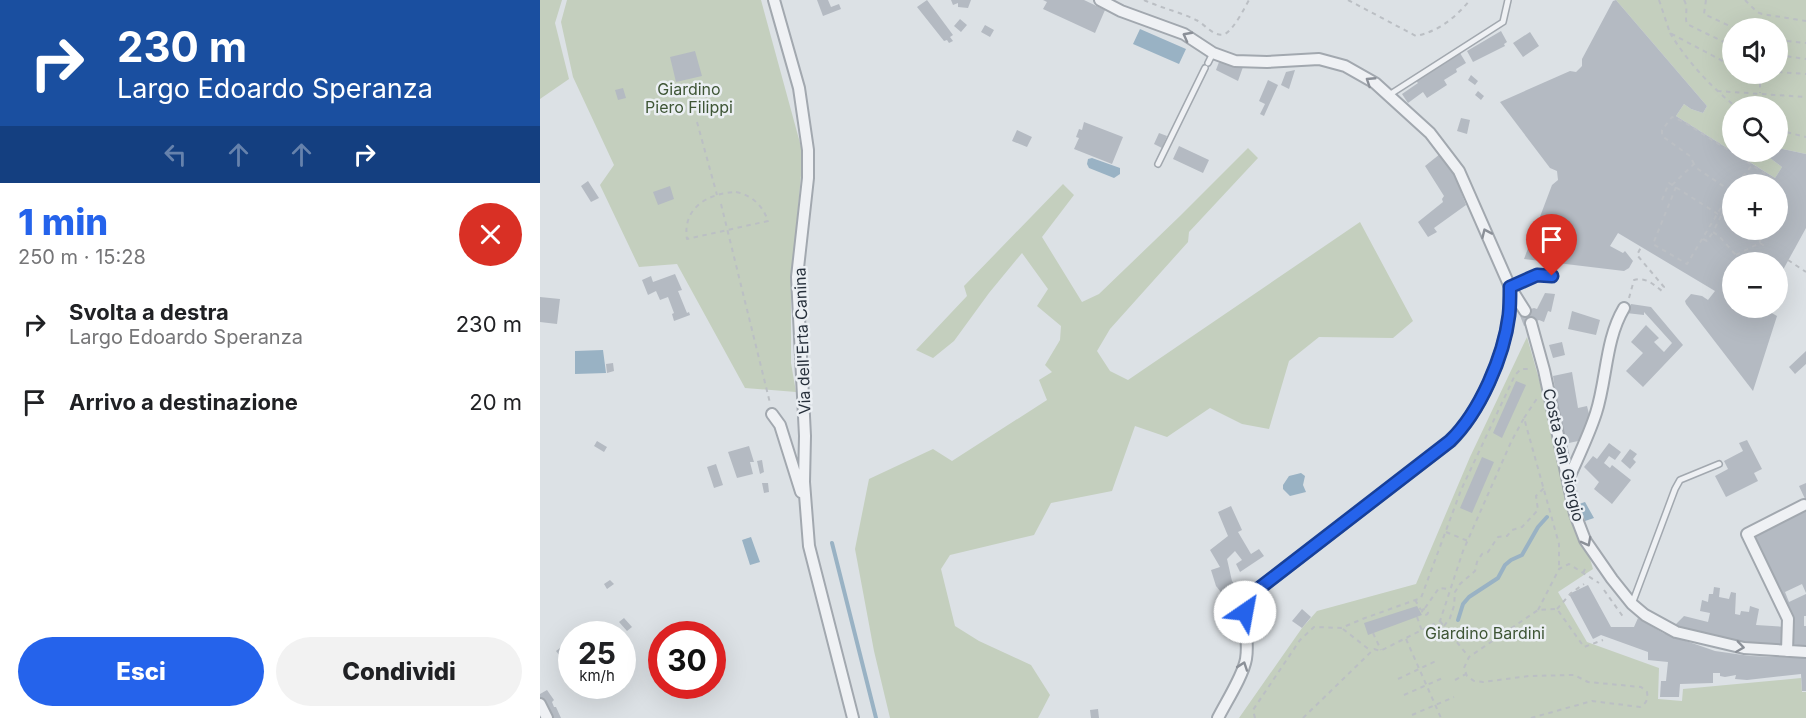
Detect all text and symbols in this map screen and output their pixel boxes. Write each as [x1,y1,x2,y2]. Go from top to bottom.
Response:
map controls [1722,18,1788,318]
button: sound [1722,18,1788,84]
text: 230 m [117,21,247,72]
icon: right [18,24,96,102]
one-way arrow [1182,32,1193,44]
text: Largo Edoardo Speranza [117,72,433,105]
one-way arrow [1366,77,1377,88]
park label: Giardino Piero Filippi [645,79,733,117]
button: search [1722,96,1788,162]
icon: left [159,138,192,171]
icon: ahead [222,138,255,171]
icon: ahead [285,138,318,171]
icon: right [348,138,381,171]
button: + [1722,174,1788,240]
text: 1 min [18,200,108,244]
button: close [459,203,522,266]
pin [1526,214,1577,276]
icon: arrive [1535,223,1568,256]
one-way arrow [1482,229,1494,240]
text: 250 m · 15:28 [18,245,146,269]
button: − [1722,252,1788,318]
street label: Via dell'Erta Canina [789,267,815,415]
text: Svolta a destra [69,299,229,325]
icon: right [18,308,51,341]
text: 230 m [456,311,522,337]
text: Largo Edoardo Speranza [69,325,303,349]
icon: arrive [18,386,51,419]
street label: Costa San Giorgio [1539,386,1589,524]
text: Arrivo a destinazione [69,389,298,415]
text: 20 m [469,389,522,415]
one-way arrow [1580,536,1591,546]
position arrow [1213,580,1277,644]
speed limit sign: 30 [648,621,726,699]
park label: Giardino Bardini [1425,623,1545,643]
text: 25 [578,635,616,671]
button: Esci [18,637,264,706]
button: Condividi [276,637,522,706]
one-way arrow [1735,640,1745,652]
one-way arrow [1236,661,1249,672]
text: km/h [579,666,615,685]

